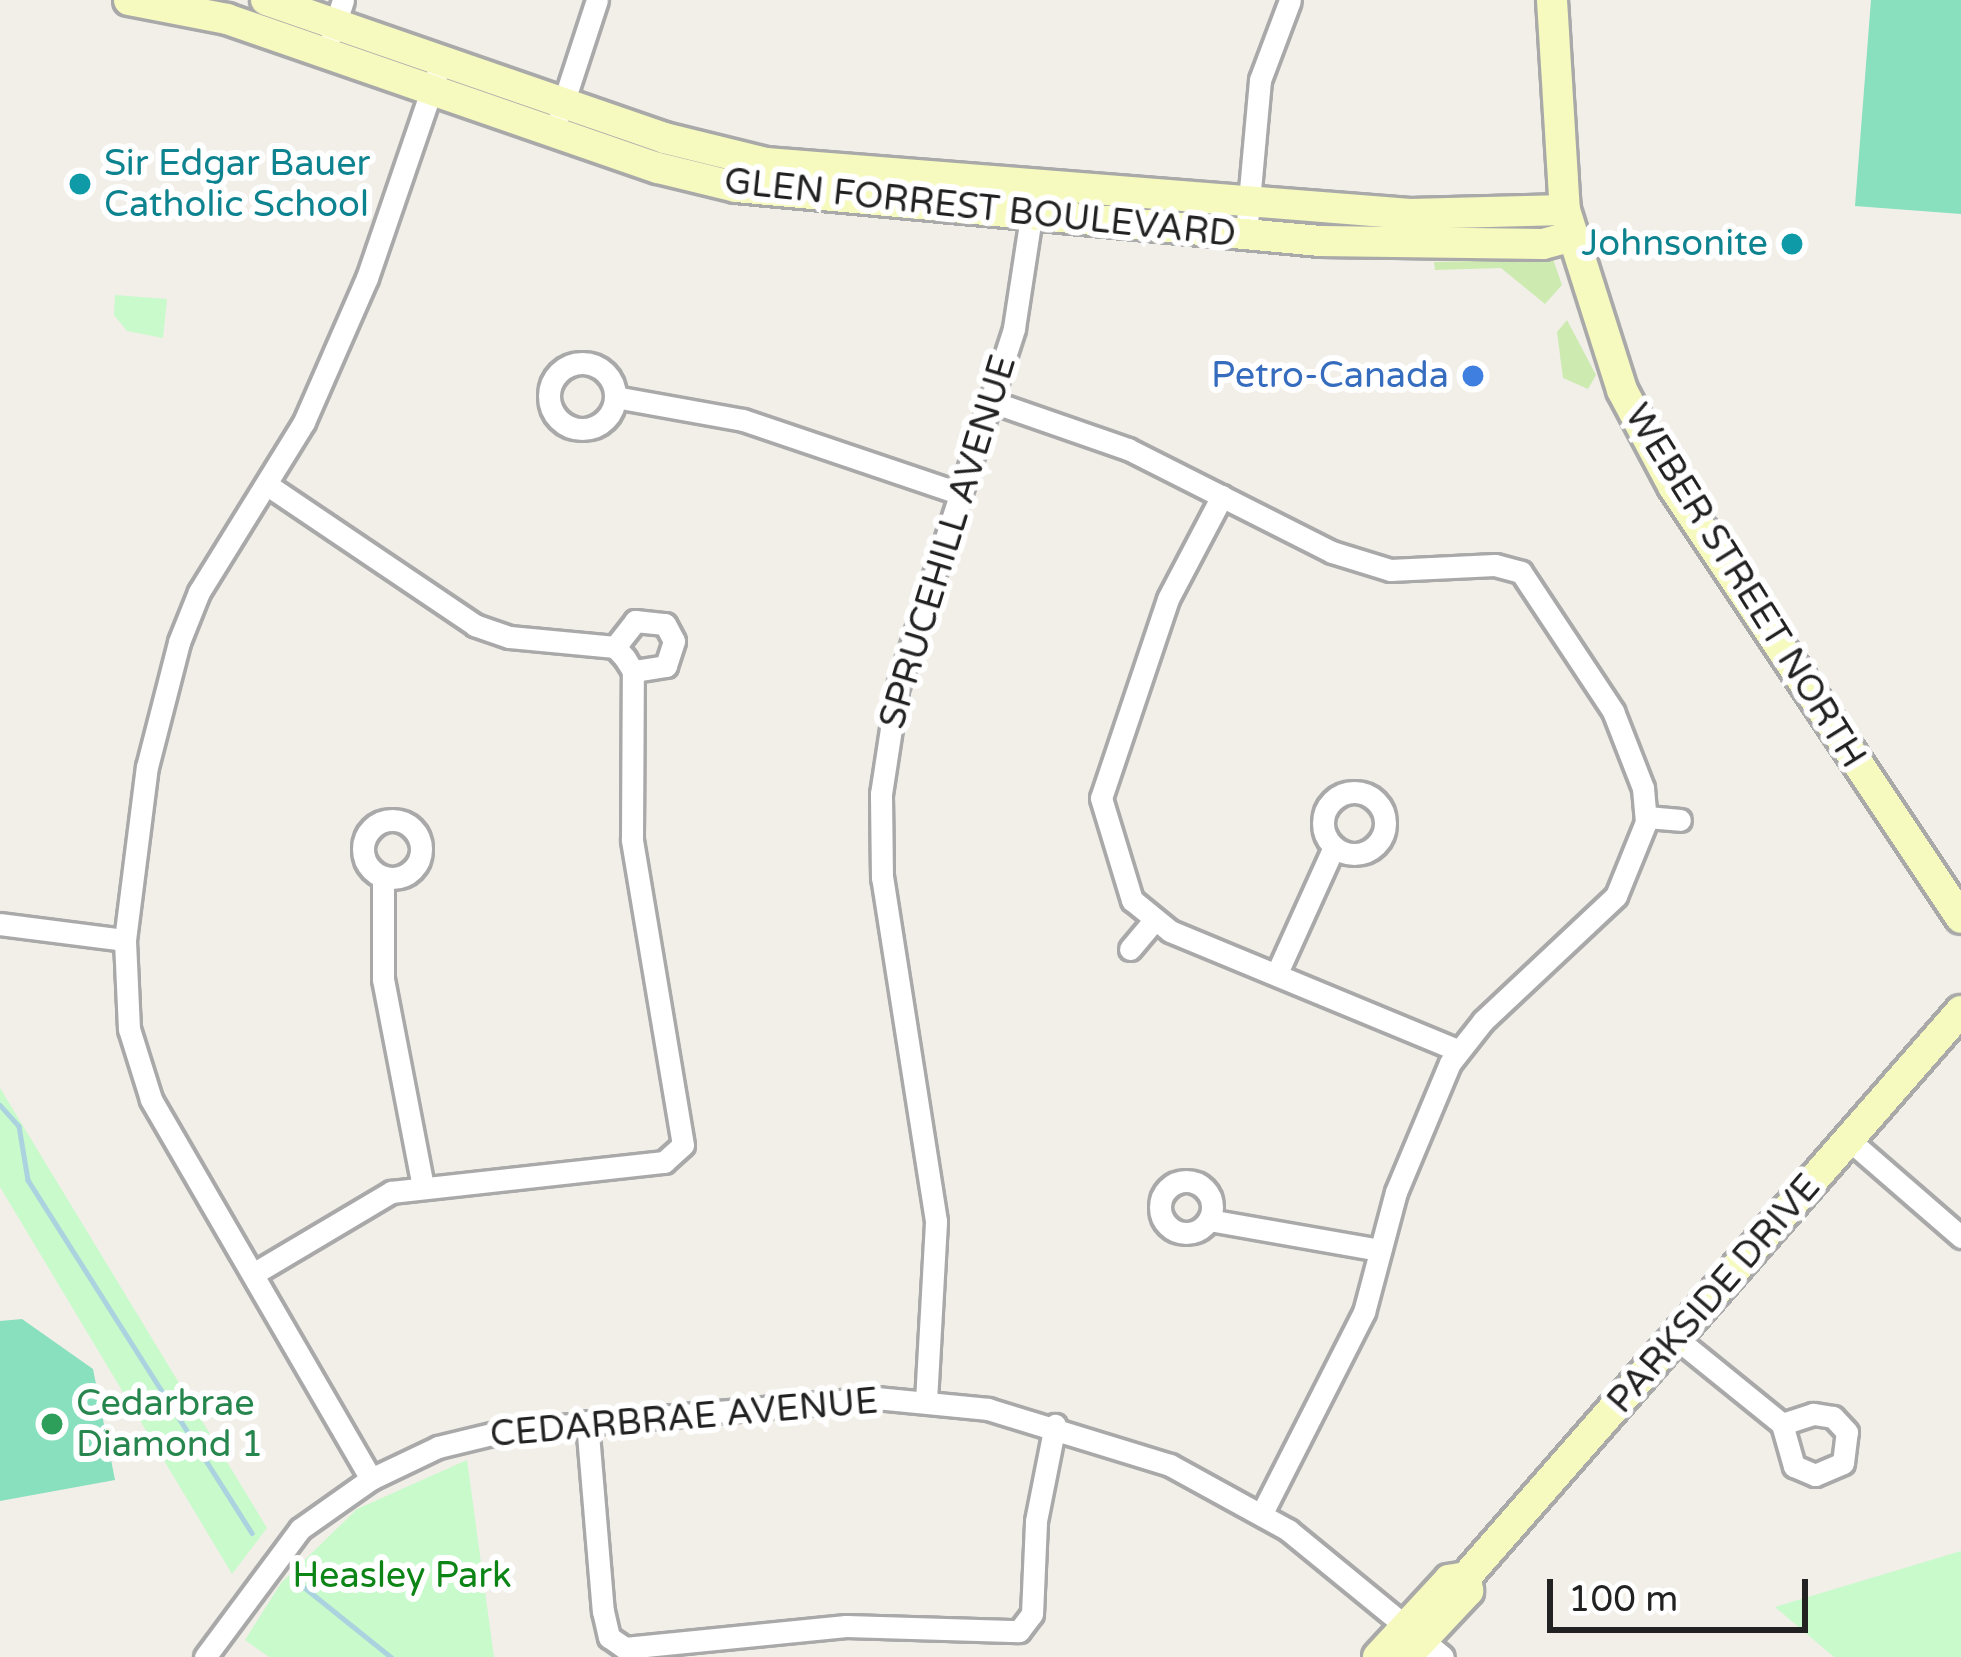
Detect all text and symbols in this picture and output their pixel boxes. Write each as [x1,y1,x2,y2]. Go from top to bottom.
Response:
place label: Sir Edgar Bauer Catholic School [104,141,370,226]
street label: GLEN FORREST BOULEVARD [722,160,1238,256]
marker: Sir Edgar Bauer Catholic School [67,171,93,197]
place label: Johnsonite [1582,222,1768,266]
marker: Johnsonite [1779,231,1805,257]
street label: SPRUCEHILL AVENUE [871,350,1025,734]
place label: Petro-Canada [1211,354,1449,398]
marker: Petro-Canada [1460,363,1486,389]
street label: WEBER STREET NORTH [1615,396,1875,776]
street label: PARKSIDE DRIVE [1599,1166,1829,1422]
street label: CEDARBRAE AVENUE [488,1380,880,1456]
place label: Cedarbrae Diamond 1 [76,1381,263,1466]
marker: Cedarbrae Diamond 1 [39,1411,65,1437]
park label: Heasley Park [292,1554,512,1598]
scale bar [1553,1555,1814,1629]
text: 100 m [1568,1578,1678,1621]

